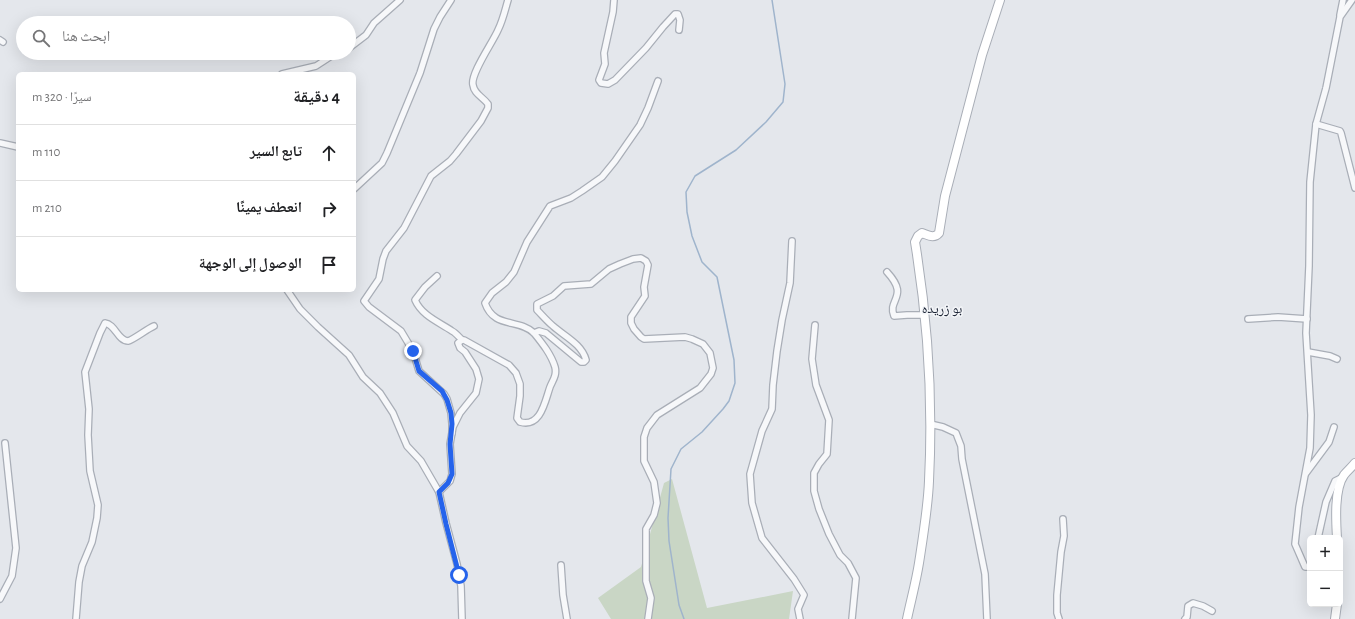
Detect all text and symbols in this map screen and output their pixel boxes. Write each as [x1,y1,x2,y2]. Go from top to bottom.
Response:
search box [16,16,356,60]
icon: search [30,27,52,49]
text: ابحث هنا [62,29,110,44]
text: 4 دقيقة [293,88,340,105]
text: سيرًا · 320 m [32,91,92,104]
icon: ahead [318,142,340,164]
text: تابع السير [250,144,302,159]
text: 110 m [32,146,60,159]
icon: right [318,198,340,220]
text: انعطف يمينًا [236,200,302,215]
text: 210 m [32,202,62,215]
icon: arrive [318,254,340,276]
text: الوصول إلى الوجهة [199,256,302,271]
district label: بو زريده [922,302,962,317]
route end [404,342,422,360]
map controls [1307,535,1343,607]
button: + [1307,535,1343,571]
route start [450,566,468,584]
button: − [1307,571,1343,607]

